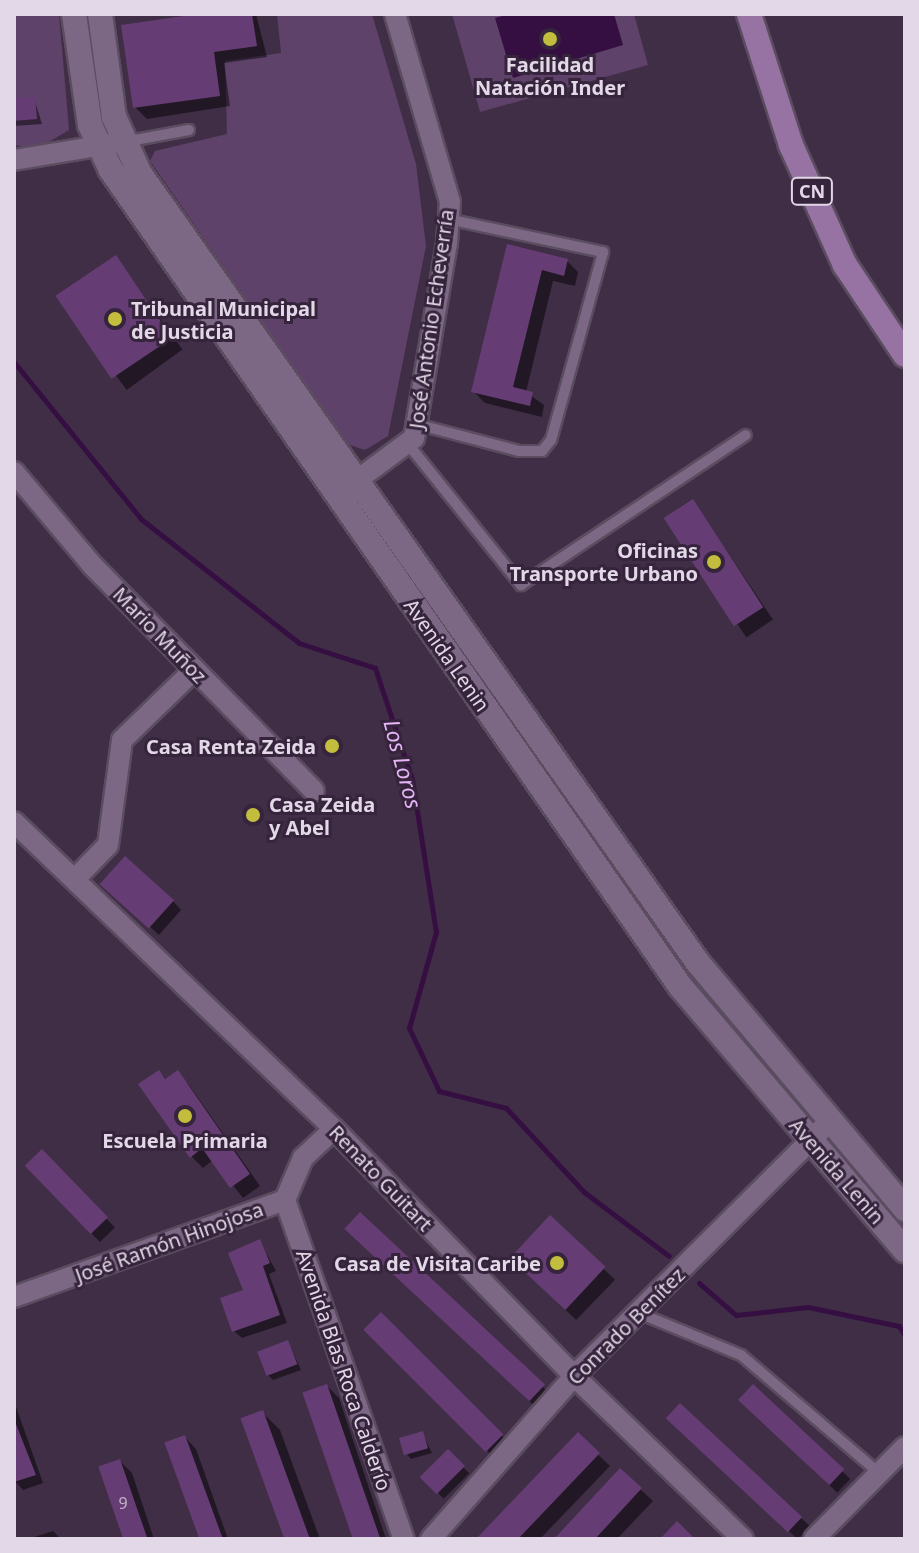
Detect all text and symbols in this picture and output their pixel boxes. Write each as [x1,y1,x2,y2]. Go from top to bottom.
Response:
marker: Facilidad Natación Inder [541,30,559,48]
place label: Facilidad Natación Inder [475,52,625,99]
road number: CN [790,177,834,205]
street label: José Antonio Echeverría [404,208,458,430]
place label: Tribunal Municipal de Justicia [131,296,316,343]
marker: Tribunal Municipal de Justicia [106,310,124,328]
place label: Oficinas Transporte Urbano [510,538,698,585]
marker: Oficinas Transporte Urbano [705,553,723,571]
street label: Mario Muñoz [108,582,212,688]
street label: Avenida Lenin [399,594,495,716]
water label: Los Loros [378,717,428,811]
place label: Casa Renta Zeida [146,734,316,758]
marker: Casa Renta Zeida [323,737,341,755]
place label: Casa Zeida y Abel [269,792,375,839]
marker: Casa Zeida y Abel [244,806,262,824]
marker: Escuela Primaria [176,1107,194,1125]
street label: Avenida Lenin [785,1113,889,1229]
street label: Renato Guitart [324,1120,438,1236]
place label: Escuela Primaria [102,1128,268,1152]
street label: José Ramón Hinojosa [72,1197,266,1287]
street label: Avenida Blas Roca Calderío [291,1246,397,1494]
place label: Casa de Visita Caribe [334,1251,541,1275]
marker: Casa de Visita Caribe [548,1254,566,1272]
street label: Conrado Benítez [563,1263,689,1389]
house number: 9 [118,1493,128,1513]

